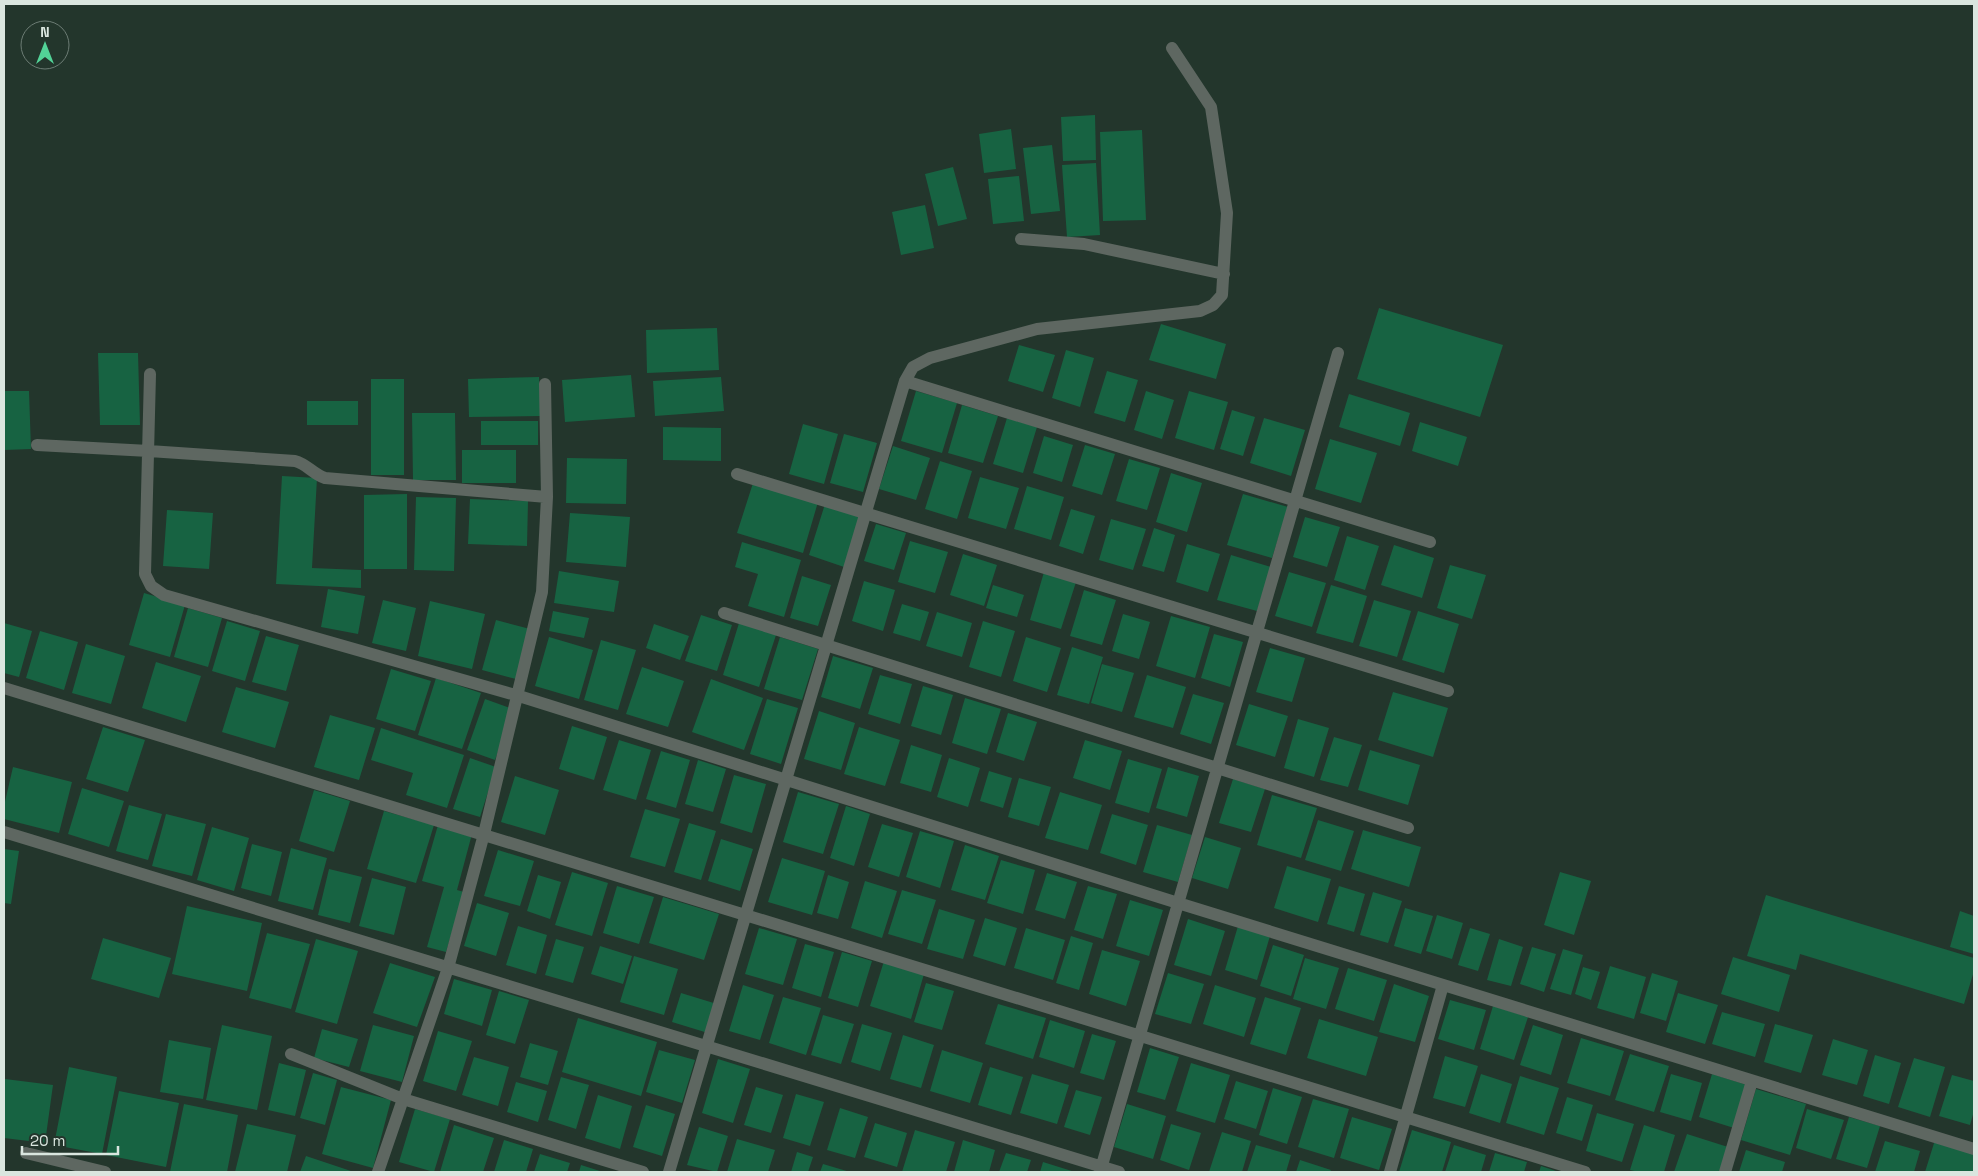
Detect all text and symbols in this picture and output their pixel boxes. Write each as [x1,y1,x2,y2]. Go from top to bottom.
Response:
north arrow [20,20,70,70]
text: N [40,23,50,41]
scale bar [22,1124,119,1156]
text: 20 m [30,1131,65,1150]

